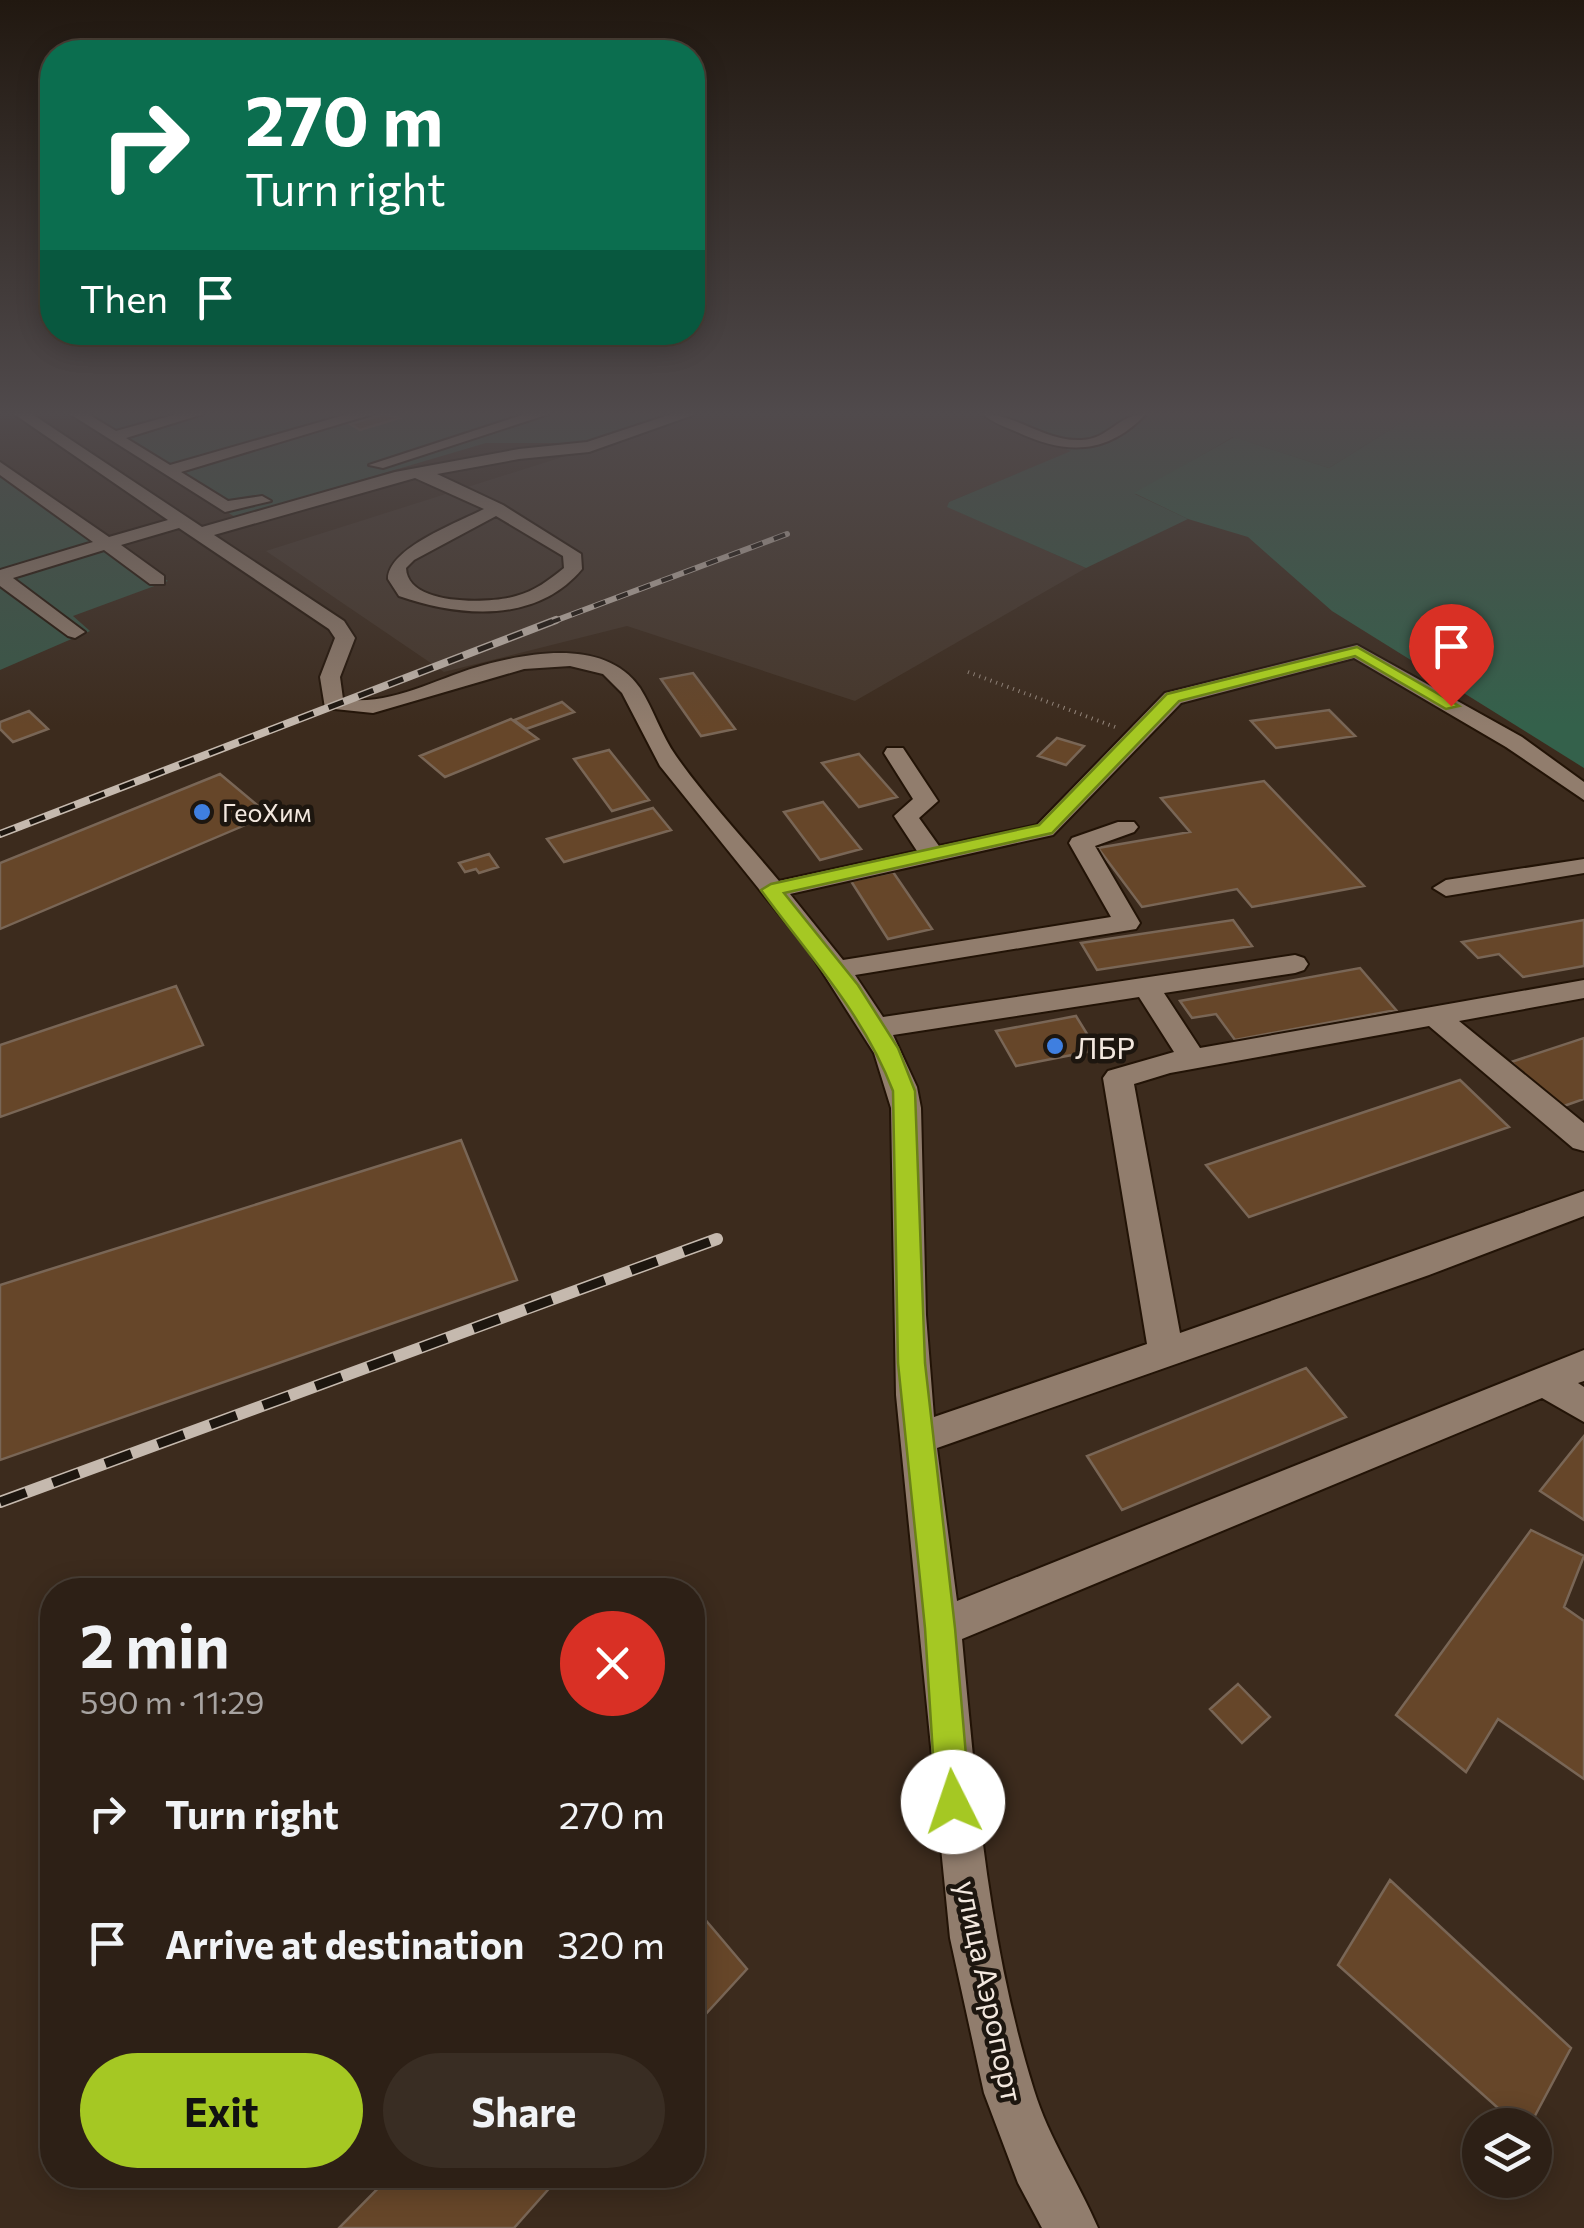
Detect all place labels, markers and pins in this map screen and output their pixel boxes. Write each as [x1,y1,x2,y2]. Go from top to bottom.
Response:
pin [1409,604,1494,707]
place label: ГеоХим [222,797,311,827]
marker: ГеоХим [191,801,213,823]
place label: ЛБР [1075,1028,1135,1065]
marker: ЛБР [1044,1035,1066,1057]

